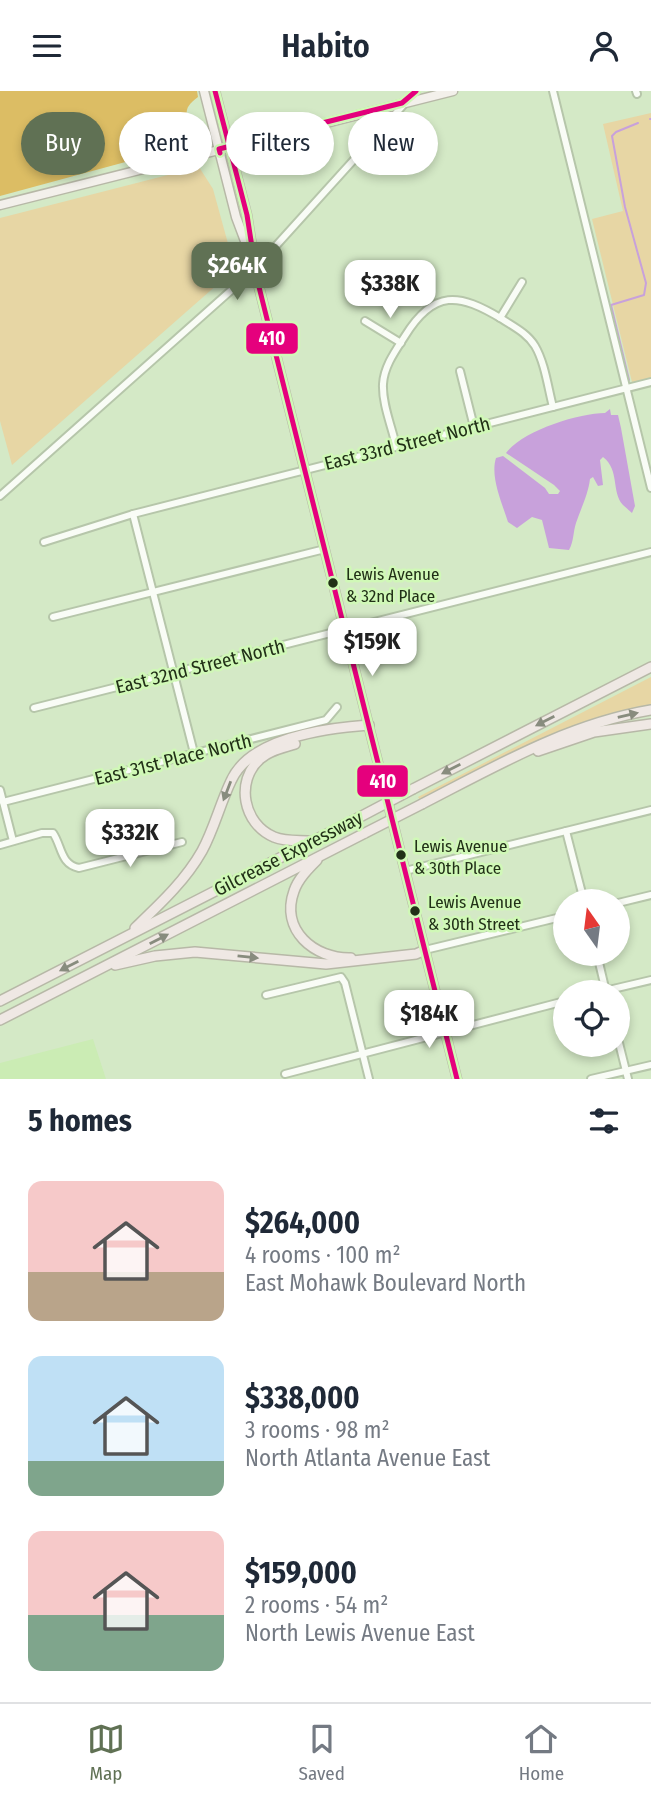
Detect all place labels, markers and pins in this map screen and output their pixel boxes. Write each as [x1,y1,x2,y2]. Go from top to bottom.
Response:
pin: $264K [188,243,286,302]
pin: $338K [341,261,439,320]
place label: Lewis Avenue & 32nd Place [346,564,439,607]
marker: Lewis Avenue & 32nd Place [326,576,340,590]
pin: $159K [323,619,421,678]
pin: $332K [81,809,179,869]
place label: Lewis Avenue & 30th Place [414,836,507,879]
marker: Lewis Avenue & 30th Place [394,848,408,862]
place label: Lewis Avenue & 30th Street [428,892,521,935]
marker: Lewis Avenue & 30th Street [408,904,422,918]
pin: $184K [380,991,478,1050]

